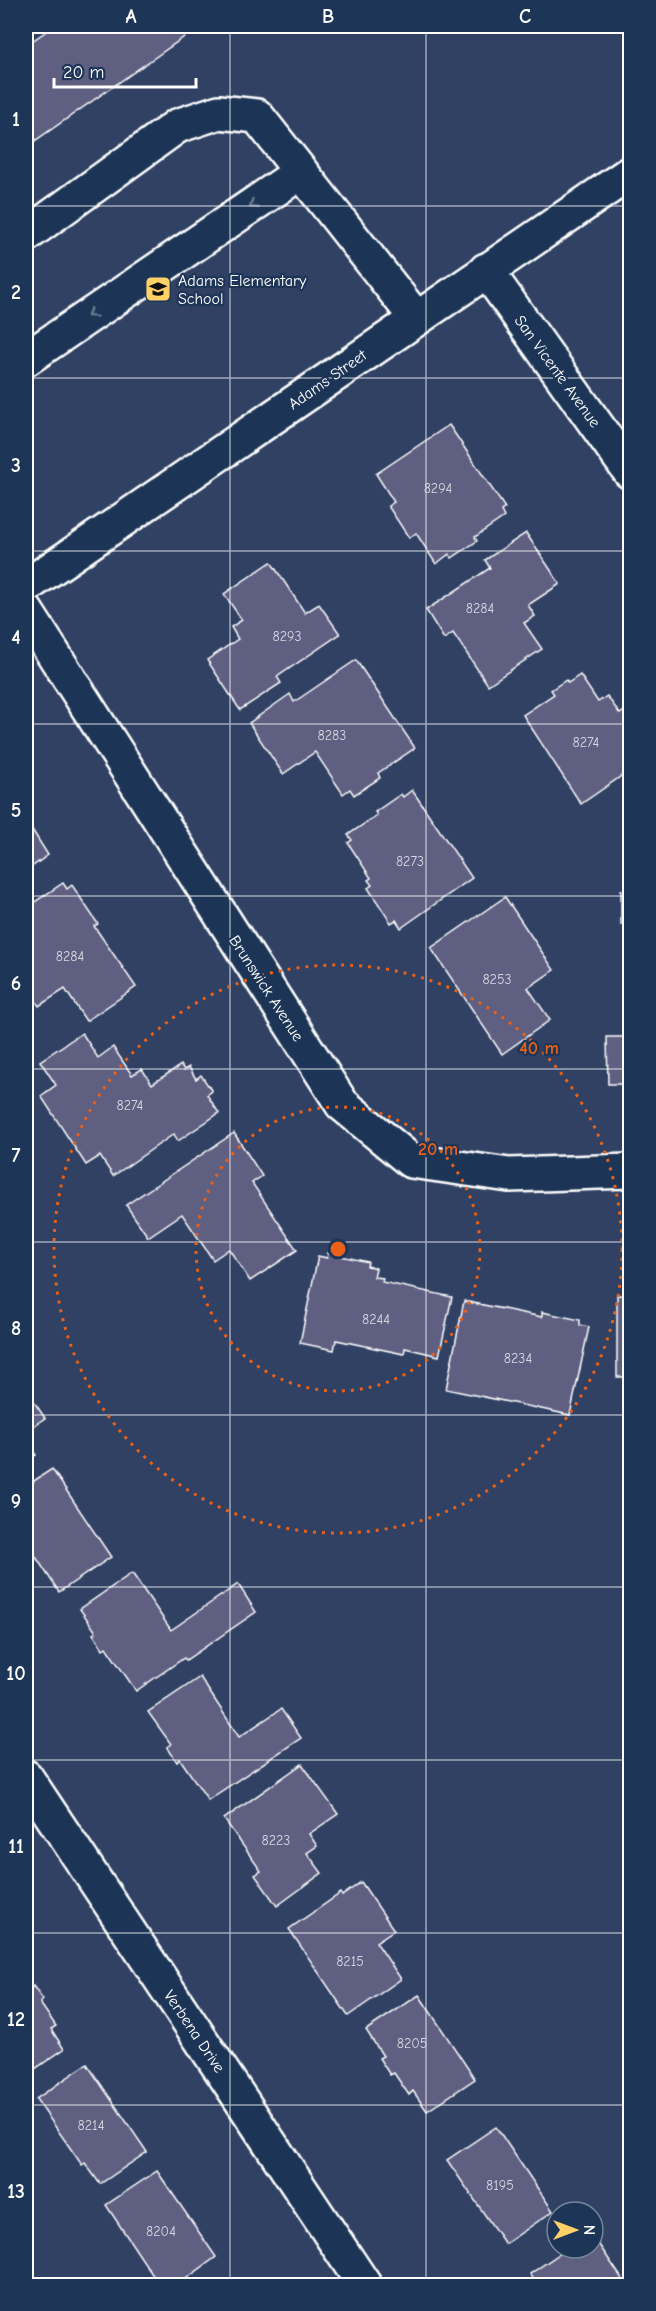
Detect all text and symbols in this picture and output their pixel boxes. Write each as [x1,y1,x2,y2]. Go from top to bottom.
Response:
text: A [125,5,137,28]
text: B [322,5,334,28]
text: C [519,5,531,28]
scale bar [54,51,196,89]
text: 20 m [63,62,104,83]
text: 1 [12,108,20,131]
one-way arrow [249,198,260,209]
place label: Adams Elementary School [178,272,307,308]
school or university icon: Adams Elementary School [143,274,173,304]
text: 2 [11,281,21,304]
one-way arrow [87,307,98,318]
street label: San Vicente Avenue [510,312,604,431]
street label: Adams Street [285,346,370,413]
text: 3 [11,454,21,477]
house number: 8294 [424,480,453,497]
house number: 8284 [466,600,494,617]
text: 4 [11,626,21,649]
house number: 8293 [272,628,302,645]
house number: 8283 [318,727,346,744]
house number: 8274 [573,734,600,751]
text: 5 [11,799,21,822]
house number: 8273 [396,853,424,870]
street label: Brunswick Avenue [225,932,307,1045]
house number: 8284 [56,948,84,965]
house number: 8253 [482,971,512,988]
text: 6 [11,972,21,995]
text: 40 m [519,1038,559,1059]
house number: 8274 [117,1097,144,1114]
text: 20 m [418,1139,458,1160]
text: 7 [12,1144,21,1167]
centre of rings [328,1239,348,1259]
house number: 8244 [362,1311,390,1328]
text: 8 [11,1317,21,1340]
house number: 8234 [504,1350,532,1367]
text: 9 [11,1490,21,1513]
text: 10 [6,1662,26,1685]
house number: 8223 [262,1832,290,1849]
text: 11 [8,1835,24,1858]
house number: 8215 [336,1953,364,1970]
street label: Verbena Drive [160,1987,228,2076]
text: 12 [7,2008,25,2031]
house number: 8205 [397,2035,427,2052]
house number: 8214 [78,2117,105,2134]
house number: 8195 [486,2177,514,2194]
text: 13 [7,2180,25,2203]
north arrow [545,2200,605,2260]
house number: 8204 [146,2223,176,2240]
text: N [580,2225,598,2235]

